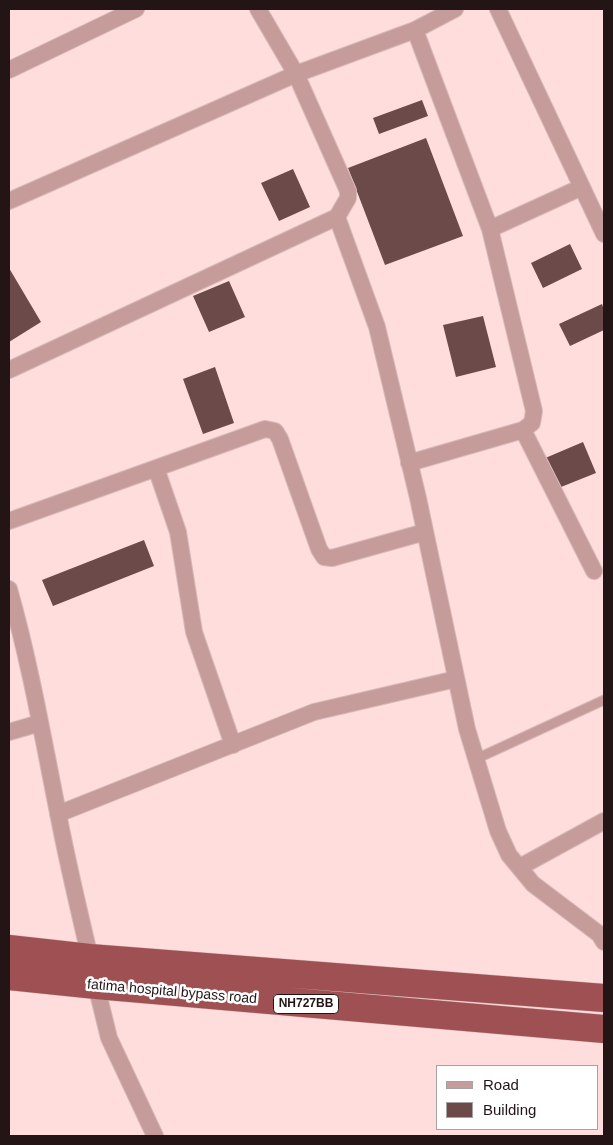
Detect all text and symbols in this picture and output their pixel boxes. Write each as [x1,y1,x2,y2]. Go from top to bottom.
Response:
street label: fatima hospital bypass road [86,976,258,1008]
road number: NH727BB [274,994,338,1014]
legend [436,1065,598,1130]
text: Road [483,1076,519,1093]
text: Building [483,1101,536,1118]

